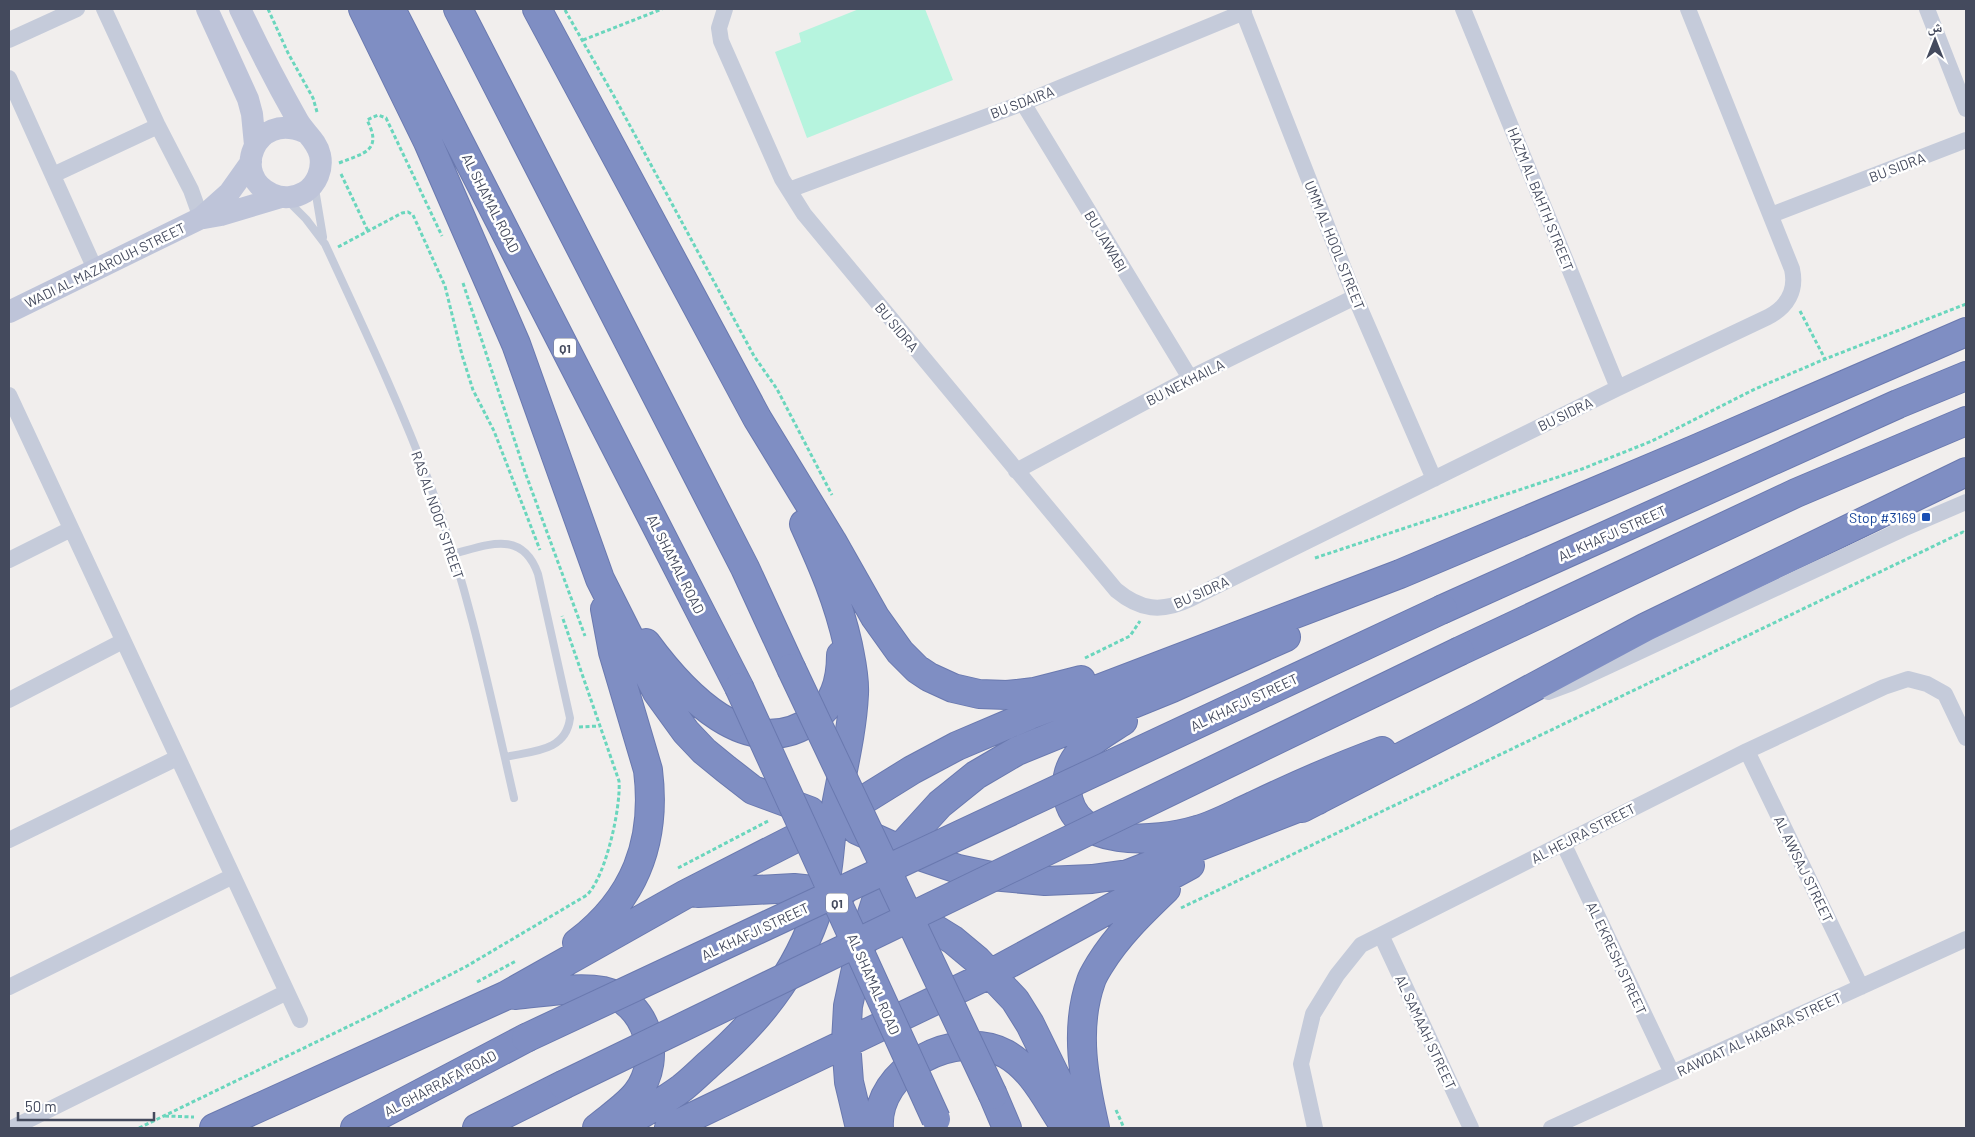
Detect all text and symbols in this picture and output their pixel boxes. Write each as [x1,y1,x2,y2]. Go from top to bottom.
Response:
north arrow [1910,15,1960,65]
text: ش [1928,18,1943,36]
street label: BU SDAIRA [988,82,1057,122]
street label: HAZM AL BAHTH STREET [1504,125,1578,273]
street label: BU SIDRA [1867,148,1928,185]
street label: AL SHAMAL ROAD [459,151,523,255]
street label: UMM AL HOOL STREET [1301,178,1369,312]
street label: BU JAWABI [1081,207,1131,275]
street label: WADI AL MAZAROUH STREET [22,219,188,311]
street label: BU SIDRA [872,299,923,355]
road number: Q1 [554,338,576,358]
street label: BU NEKHAILA [1143,355,1227,409]
street label: BU SIDRA [1535,393,1596,435]
street label: RAS AL NOOF STREET [408,449,468,581]
street label: AL KHAFJI STREET [1555,501,1669,565]
place label: Stop #3169 [1849,509,1916,526]
marker: Stop #3169 [1920,511,1932,523]
street label: AL SHAMAL ROAD [644,512,708,616]
street label: BU SIDRA [1171,572,1232,612]
street label: AL KHAFJI STREET [1187,670,1301,734]
street label: AL HEJRA STREET [1528,799,1638,867]
street label: AL AWSAJ STREET [1771,813,1837,925]
road number: Q1 [826,894,848,912]
street label: AL KHAFJI STREET [698,899,812,963]
street label: AL EKRESH STREET [1583,899,1651,1017]
street label: AL SHAMAL ROAD [844,931,904,1037]
street label: AL SAMAAH STREET [1392,972,1460,1092]
street label: RAWDAT AL HABARA STREET [1674,988,1844,1080]
street label: AL GHARRAFA ROAD [381,1046,499,1120]
scale bar [18,1090,154,1122]
text: 50 m [25,1097,57,1115]

